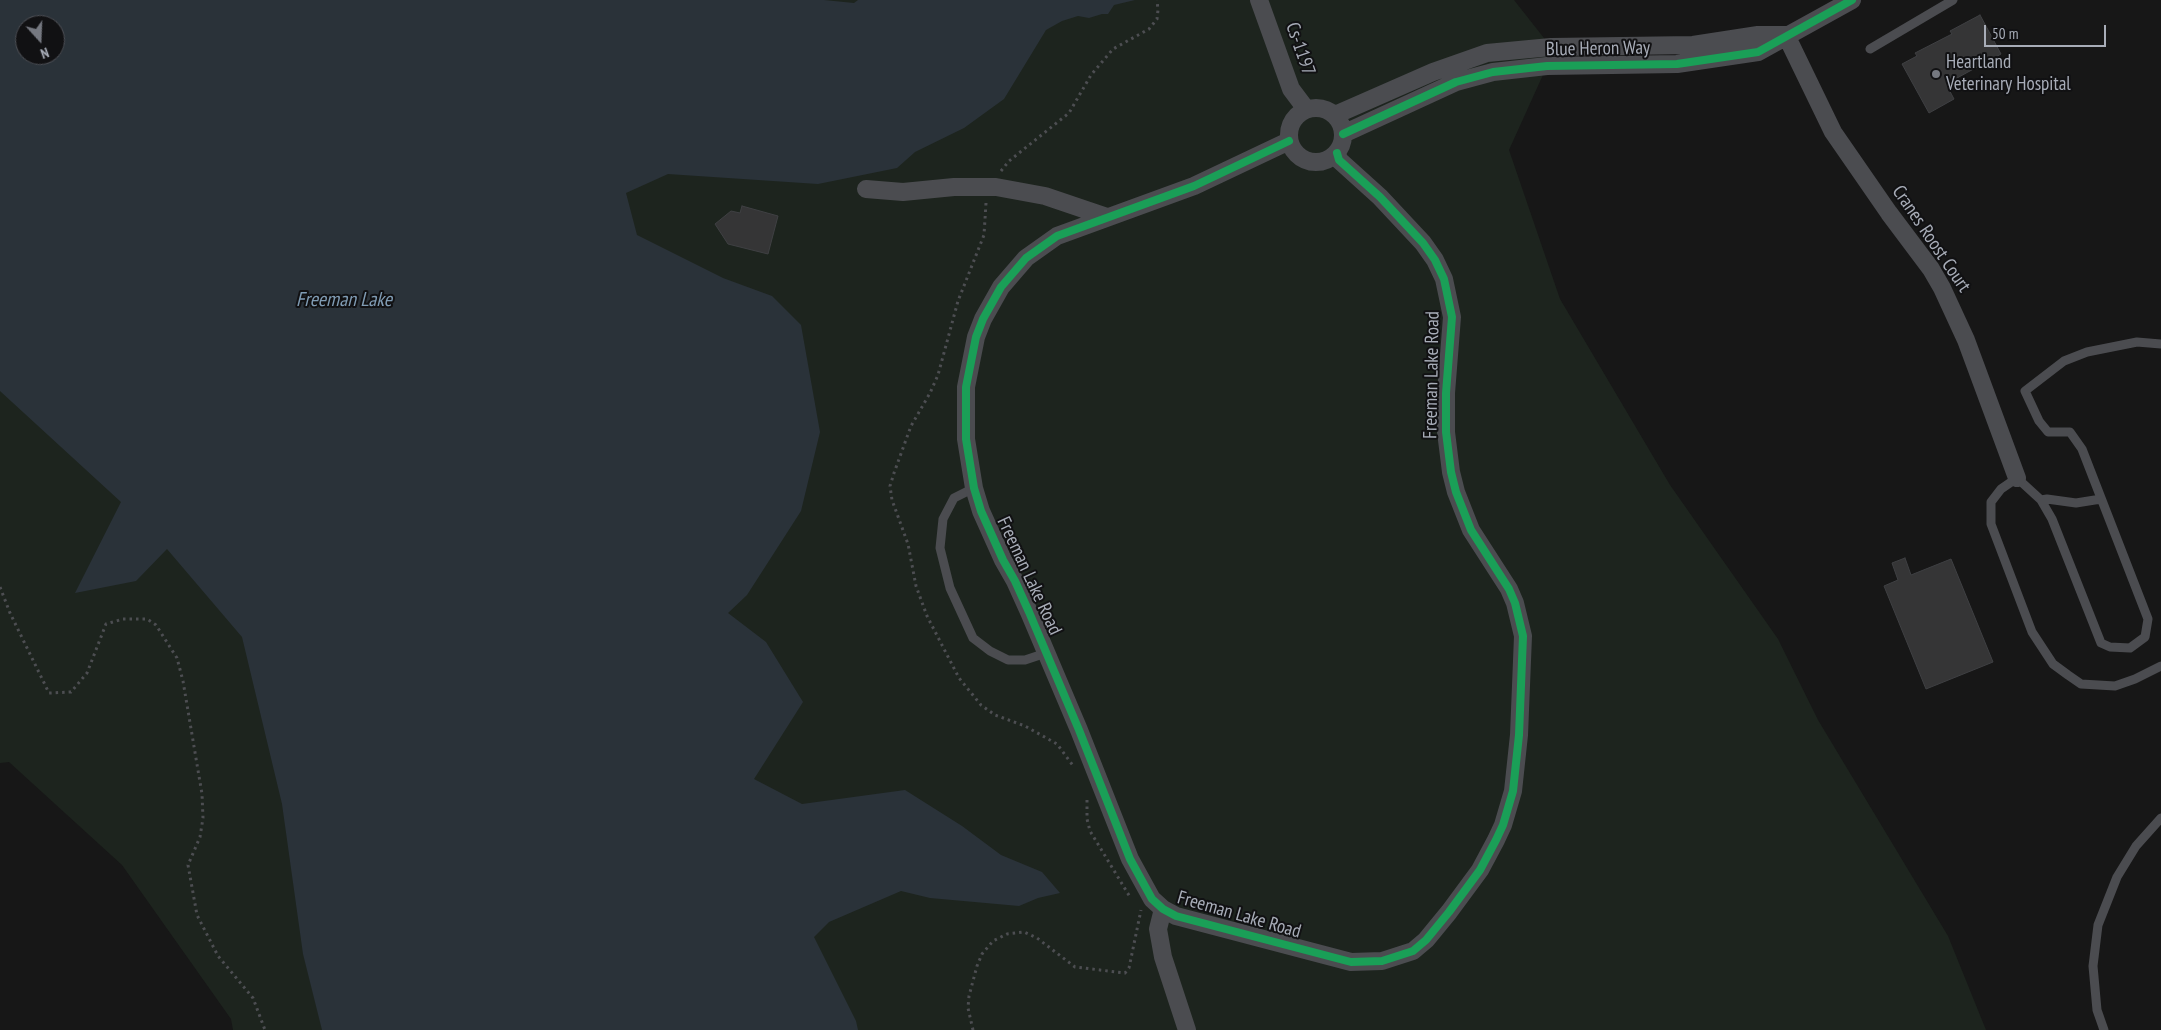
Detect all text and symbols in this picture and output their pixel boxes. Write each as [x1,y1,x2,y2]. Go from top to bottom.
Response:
north arrow [15,15,65,65]
scale bar [1986,15,2108,47]
street label: Cs-1197 [1280,19,1320,79]
text: 50 m [1992,24,2018,43]
street label: Blue Heron Way [1546,37,1650,61]
text: N [38,43,51,63]
place label: Heartland Veterinary Hospital [1946,52,2071,96]
marker: Heartland Veterinary Hospital [1930,68,1942,80]
street label: Cranes Roost Court [1887,181,1975,297]
water label: Freeman Lake [296,288,392,312]
street label: Freeman Lake Road [1419,311,1445,439]
street label: Freeman Lake Road [992,513,1066,639]
street label: Freeman Lake Road [1175,886,1303,944]

